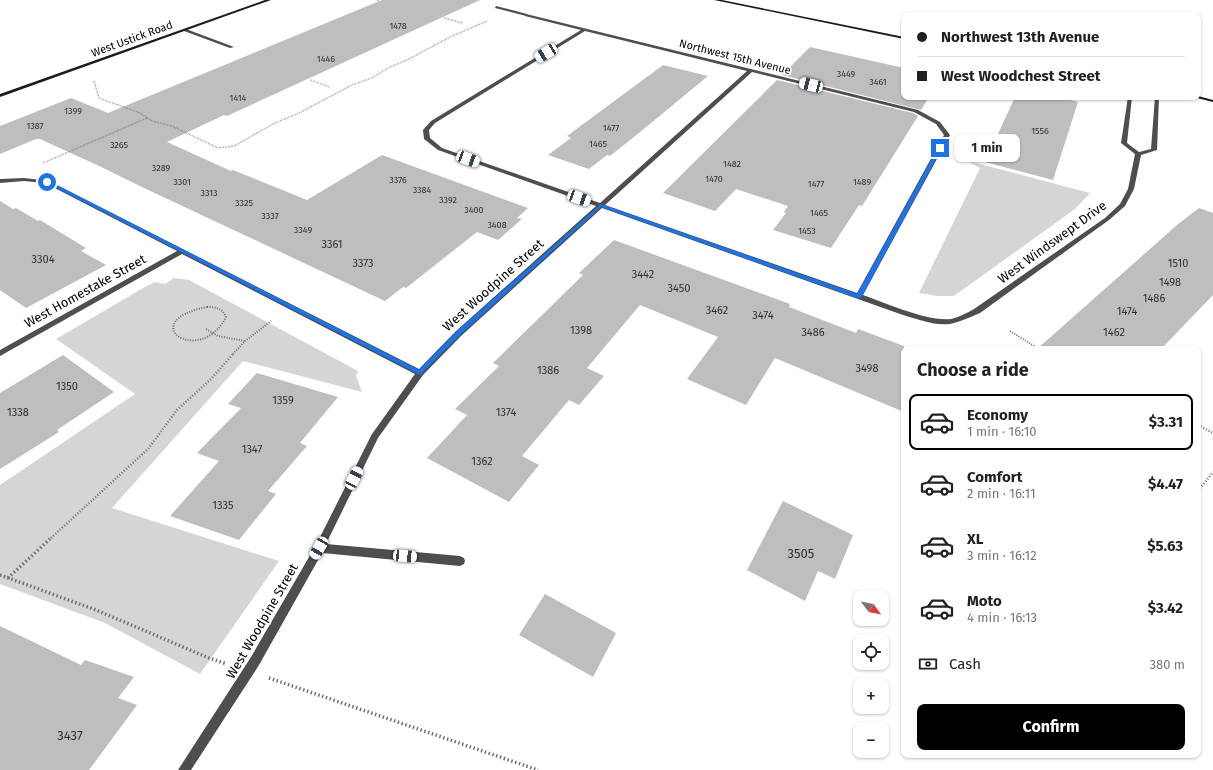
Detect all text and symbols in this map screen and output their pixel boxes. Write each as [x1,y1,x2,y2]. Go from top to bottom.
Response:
street label: West Ustick Road [90,18,174,60]
house number: 1478 [389,21,407,31]
text: Northwest 13th Avenue [941,28,1099,46]
street label: Northwest 15th Avenue [678,37,792,77]
car [533,42,559,64]
house number: 1446 [317,54,335,64]
text: West Woodchest Street [941,67,1101,85]
house number: 3449 [837,69,856,79]
car [798,76,824,94]
house number: 3461 [869,77,887,87]
house number: 1414 [230,93,247,103]
house number: 1399 [64,106,82,116]
house number: 1387 [26,121,44,131]
house number: 1477 [603,123,619,133]
house number: 1556 [1031,126,1049,136]
callout: 1 min [954,134,1020,162]
house number: 1465 [589,139,607,149]
route end [931,139,949,157]
house number: 3265 [110,140,129,150]
text: 1 min [971,140,1003,155]
car [455,149,481,169]
house number: 1482 [723,159,741,169]
house number: 3289 [152,163,170,173]
route start [38,173,56,191]
house number: 1470 [705,174,723,184]
house number: 3376 [389,175,407,185]
house number: 3301 [173,177,191,187]
house number: 1489 [853,177,871,187]
house number: 1477 [808,179,824,189]
house number: 3384 [413,185,432,195]
house number: 3313 [200,188,218,198]
car [566,188,592,208]
house number: 3392 [439,195,457,205]
house number: 3325 [235,198,253,208]
street label: West Windswept Drive [995,198,1109,286]
house number: 3400 [464,205,484,215]
house number: 1465 [810,208,828,218]
house number: 3337 [261,211,279,221]
house number: 3408 [487,220,507,230]
house number: 3349 [294,225,312,235]
house number: 1453 [798,226,816,236]
street label: West Woodpine Street [440,236,547,334]
house number: 3361 [321,238,343,251]
street label: West Homestake Street [22,251,149,331]
house number: 3304 [32,253,55,266]
house number: 3373 [352,257,374,270]
house number: 1510 [1168,257,1188,270]
house number: 3442 [632,268,654,281]
house number: 1498 [1159,276,1181,289]
house number: 3450 [668,282,690,295]
house number: 1486 [1143,292,1165,305]
house number: 3462 [706,304,728,317]
house number: 1474 [1117,305,1137,318]
house number: 3474 [752,309,774,322]
house number: 1398 [570,324,592,337]
house number: 3486 [801,326,825,339]
house number: 1462 [1103,326,1125,339]
text: Choose a ride [917,359,1029,381]
house number: 3498 [856,362,878,375]
house number: 1386 [537,364,559,377]
house number: 1350 [56,380,78,393]
house number: 1359 [272,394,294,407]
icon: car [919,404,955,440]
house number: 1338 [7,406,29,419]
house number: 1374 [496,406,516,419]
text: Economy [967,406,1028,424]
text: $3.31 [1149,413,1183,431]
text: 1 min · 16:10 [967,424,1037,439]
house number: 1347 [242,443,262,456]
house number: 1362 [471,455,493,468]
car [343,465,365,491]
icon: car [919,466,955,502]
text: Comfort [967,468,1023,486]
text: $4.47 [1148,475,1183,493]
text: 2 min · 16:11 [967,486,1036,501]
house number: 1335 [212,499,234,512]
icon: car [919,528,955,564]
text: XL [967,530,983,548]
car [308,535,330,561]
text: $5.63 [1147,537,1183,555]
house number: 3505 [788,546,814,561]
text: 3 min · 16:12 [967,548,1037,563]
car [393,549,417,563]
street label: West Woodpine Street [223,561,301,681]
north arrow [853,590,889,626]
map controls [853,590,889,758]
icon: car [919,590,955,626]
text: Moto [967,592,1002,610]
text: $3.42 [1148,599,1183,617]
text: 4 min · 16:13 [967,610,1037,625]
button: locate [853,634,889,670]
icon: cash [917,653,939,675]
text: Cash [949,655,981,673]
text: 380 m [1150,657,1185,672]
button: + [853,678,889,714]
button: Confirm [917,704,1185,750]
button: − [853,722,889,758]
house number: 3437 [57,728,83,743]

